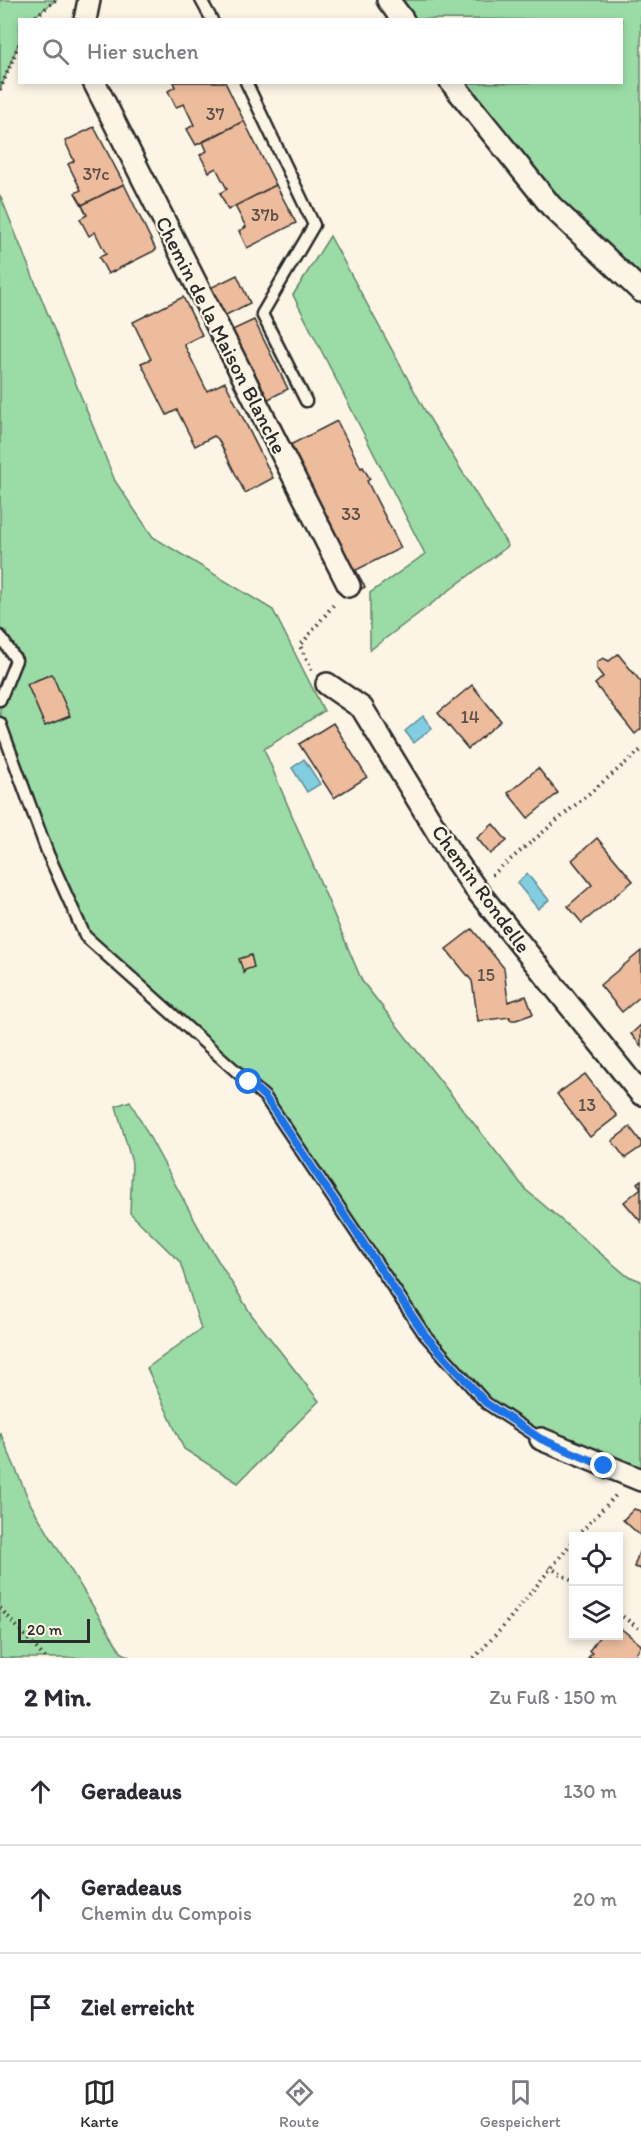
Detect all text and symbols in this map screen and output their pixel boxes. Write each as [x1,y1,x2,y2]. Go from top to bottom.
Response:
search box [18,18,623,84]
icon: search [39,35,72,68]
text: Hier suchen [87,38,198,65]
house number: 37 [206,103,224,125]
house number: 37c [82,163,110,185]
house number: 37b [251,204,279,226]
street label: Chemin de la Maison Blanche [151,212,292,458]
house number: 33 [341,503,361,525]
house number: 14 [460,706,480,728]
street label: Chemin Rondelle [427,820,536,958]
house number: 15 [477,964,495,986]
route start [235,1068,261,1094]
house number: 13 [578,1094,596,1116]
route end [590,1452,616,1478]
map controls [569,1532,623,1640]
button: locate [569,1532,623,1586]
button: layers [569,1586,623,1640]
scale bar [18,1616,90,1644]
text: 20 m [27,1620,62,1639]
text: 2 Min. [24,1681,92,1713]
text: Zu Fuß · 150 m [489,1685,617,1709]
icon: ahead [24,1775,57,1808]
text: Geradeaus [81,1778,182,1805]
text: 130 m [563,1779,617,1803]
text: Geradeaus [81,1874,182,1901]
icon: ahead [24,1883,57,1916]
text: 20 m [573,1887,617,1911]
text: Chemin du Compois [81,1901,252,1925]
icon: arrive [24,1991,57,2024]
text: Ziel erreicht [81,1994,194,2021]
tab: Karte [80,2076,119,2131]
tab: Route [279,2076,319,2131]
tab: Gespeichert [480,2076,561,2131]

